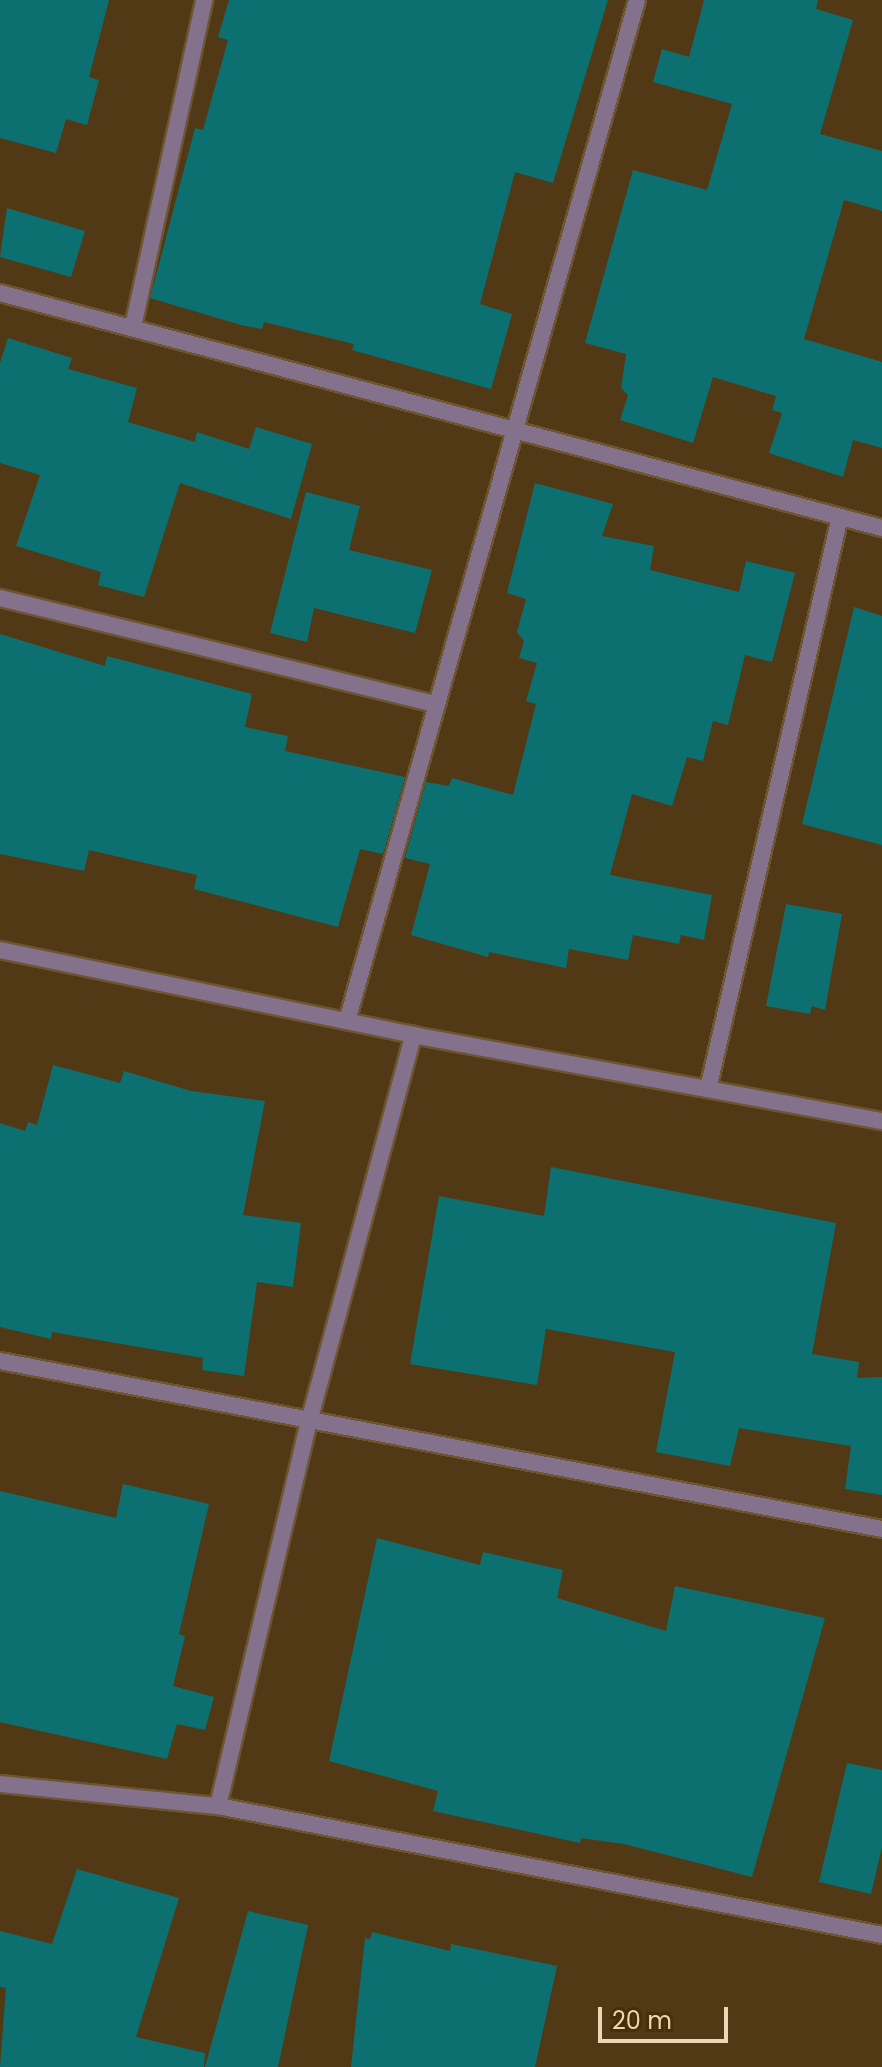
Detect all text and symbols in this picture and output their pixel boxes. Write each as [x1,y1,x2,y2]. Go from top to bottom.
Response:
scale bar [602,1991,732,2041]
text: 20 m [612,2004,672,2037]

